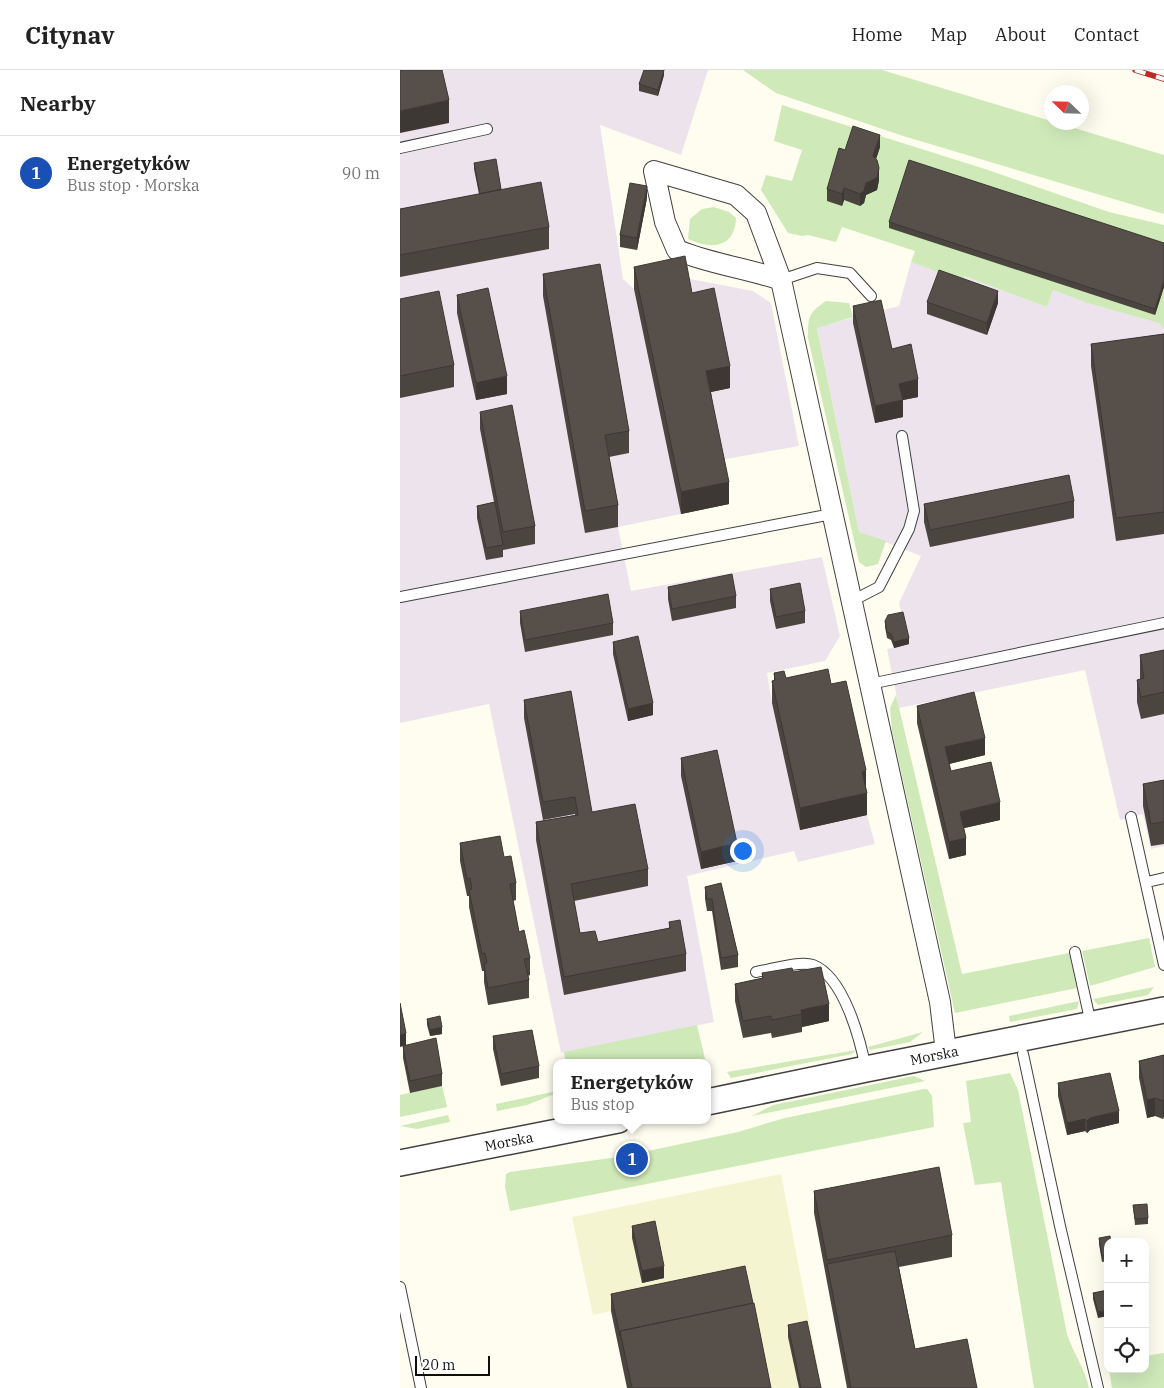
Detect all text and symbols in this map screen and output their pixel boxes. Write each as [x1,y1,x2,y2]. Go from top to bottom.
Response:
text: Citynav [25,19,114,51]
text: Home [851,23,903,46]
text: Map [931,23,967,46]
text: About [995,23,1046,46]
text: Contact [1074,23,1139,46]
north arrow [1044,85,1089,130]
text: Nearby [20,89,96,117]
text: Energetyków [67,151,190,175]
text: 1 [31,163,41,183]
text: 90 m [342,163,380,183]
text: Bus stop · Morska [67,175,200,195]
your location [730,838,756,864]
street label: Morska [908,1042,960,1069]
popup [553,1059,711,1124]
text: Energetyków [570,1070,694,1094]
text: Bus stop [570,1094,635,1114]
street label: Morska [483,1128,535,1155]
pin: 1 [616,1140,648,1178]
map controls [1104,1238,1149,1373]
button: + [1104,1238,1149,1283]
button: − [1104,1283,1149,1328]
button: locate [1104,1328,1149,1373]
scale bar [415,1353,490,1376]
text: 20 m [422,1356,455,1374]

